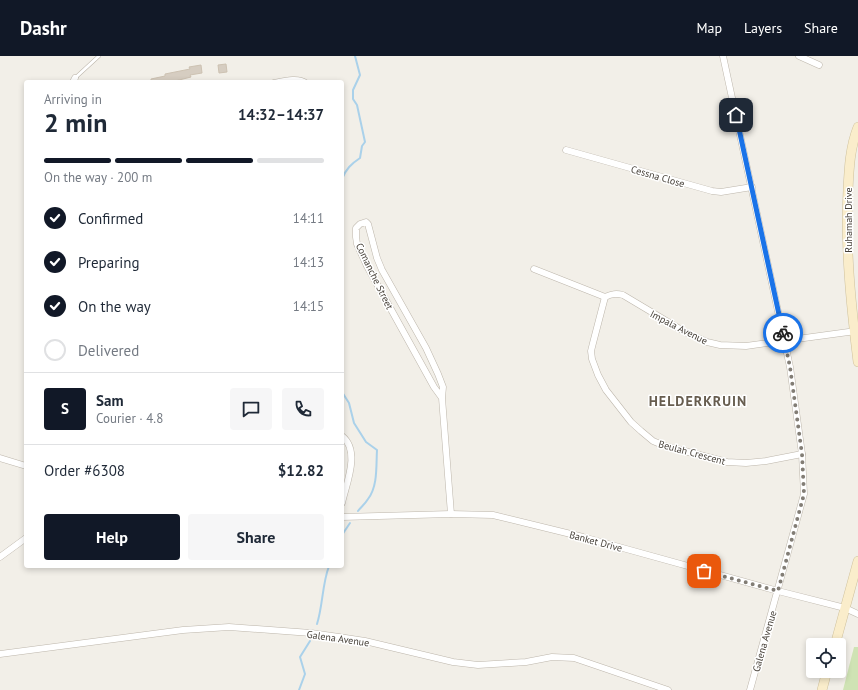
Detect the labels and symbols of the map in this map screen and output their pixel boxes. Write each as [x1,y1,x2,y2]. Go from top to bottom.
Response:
pin [719,98,753,132]
street label: Cessna Close [630,163,686,190]
street label: Ruhamah Drive [842,187,855,253]
street label: Comanche Street [353,241,397,312]
street label: Impala Avenue [648,307,710,348]
courier [763,313,803,353]
district label: HELDERKRUIN [649,392,747,410]
street label: Beulah Crescent [657,437,727,468]
street label: Banket Drive [568,528,624,555]
pin [687,554,721,588]
street label: Galena Avenue [750,609,779,673]
street label: Galena Avenue [306,628,370,649]

